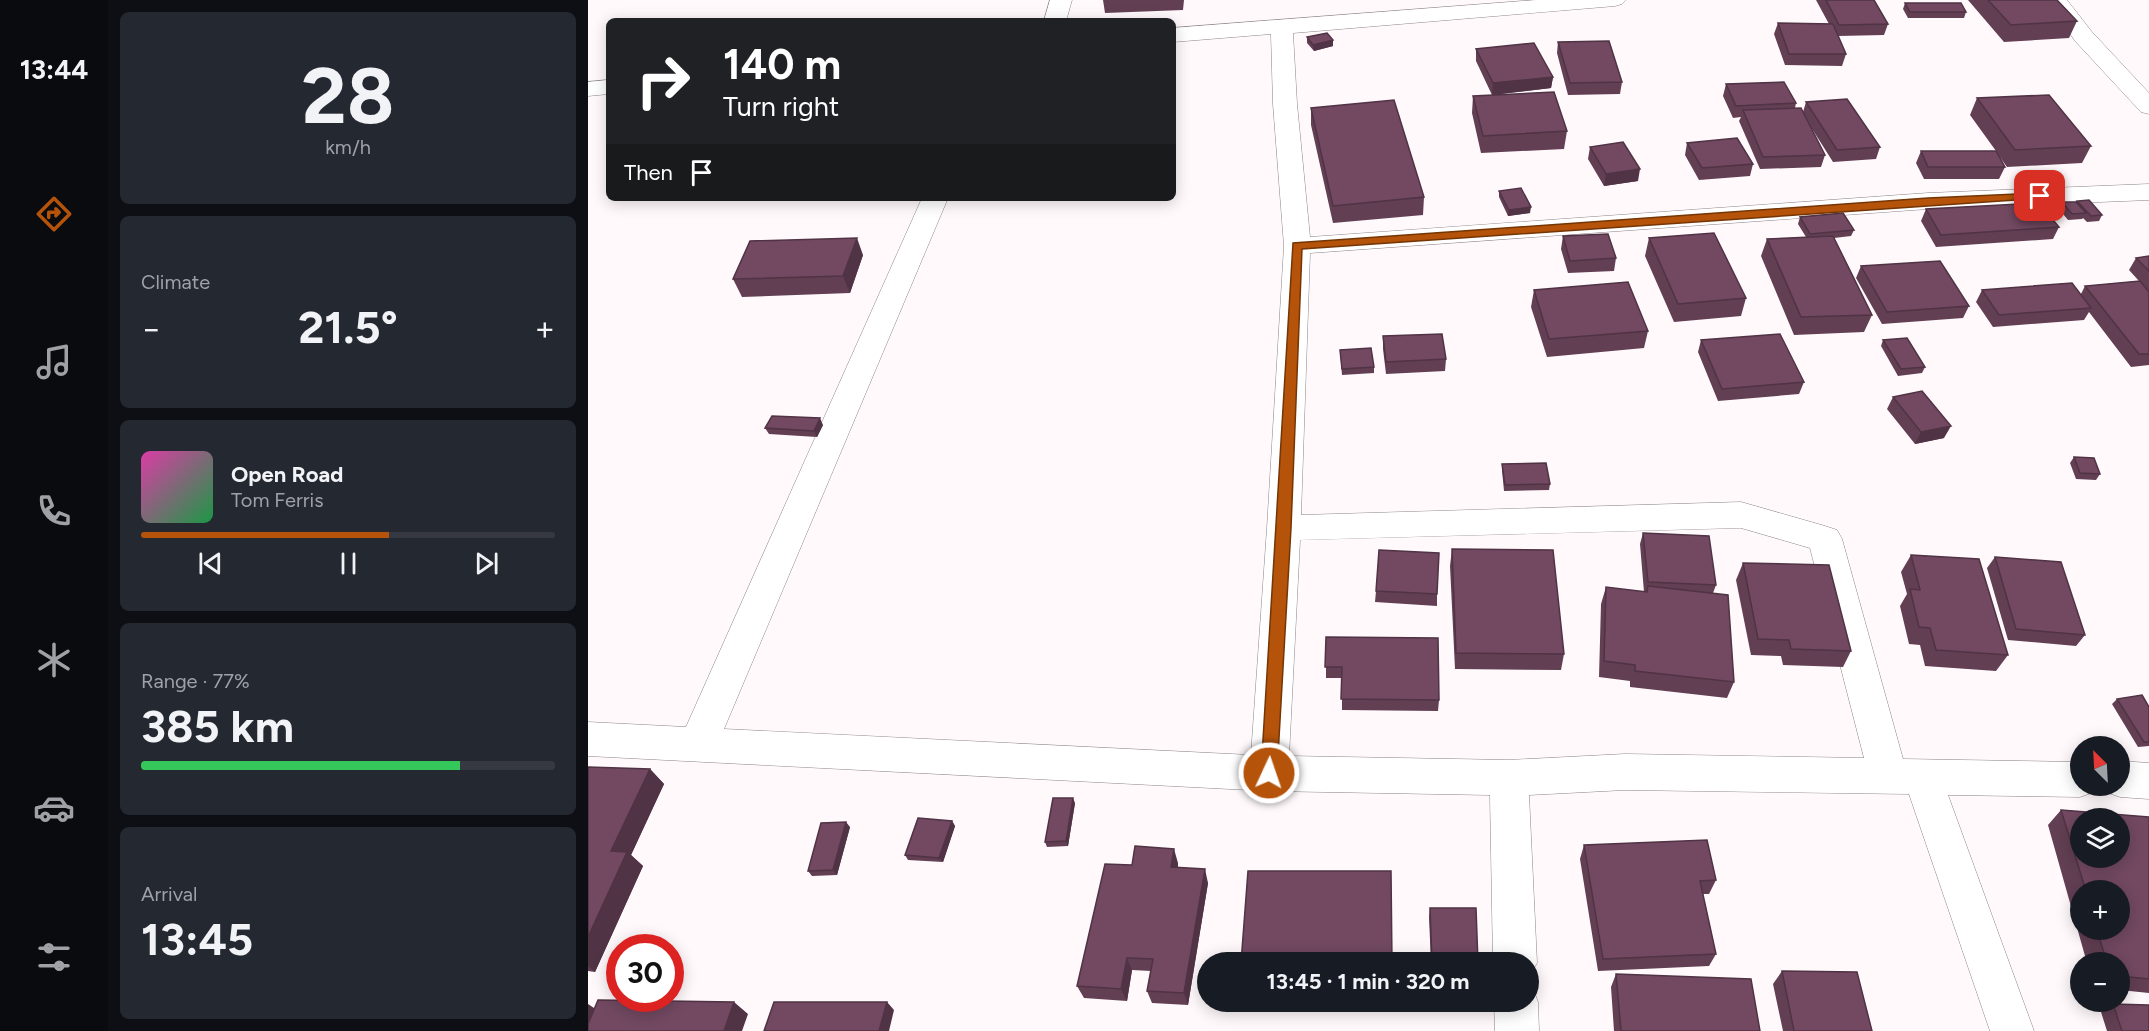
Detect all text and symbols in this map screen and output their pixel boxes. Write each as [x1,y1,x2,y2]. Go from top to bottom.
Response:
text: 140 m [723,39,841,90]
icon: right [624,42,702,120]
text: 28 [302,49,394,143]
text: 13:44 [20,53,88,86]
text: Turn right [723,90,839,123]
text: km/h [325,135,371,159]
icon: arrive [685,156,718,189]
text: Then [624,159,673,186]
pin [2014,170,2065,221]
icon: arrive [2023,179,2056,212]
icon: directions [33,193,75,235]
text: Climate [141,270,210,294]
text: 21.5° [298,300,398,354]
text: − [141,309,162,348]
text: + [534,309,555,348]
icon: music [33,341,75,383]
text: Open Road [231,461,343,488]
text: Tom Ferris [231,488,324,512]
icon: phone [33,490,75,532]
icon: previous [194,547,227,580]
icon: pause [332,547,365,580]
icon: next [470,547,503,580]
icon: climate [33,639,75,681]
text: Range · 77% [141,669,250,693]
text: 385 km [141,699,294,753]
north arrow [2070,736,2130,796]
map controls [2070,736,2130,1012]
position arrow [1237,741,1301,805]
icon: car [33,787,75,829]
button: layers [2070,808,2130,868]
button: + [2070,880,2130,940]
text: Arrival [141,882,197,906]
text: 13:45 [141,912,253,966]
speed limit sign: 30 [606,934,684,1012]
icon: filters [33,936,75,978]
button: − [2070,952,2130,1012]
text: 13:45 · 1 min · 320 m [1267,968,1469,995]

